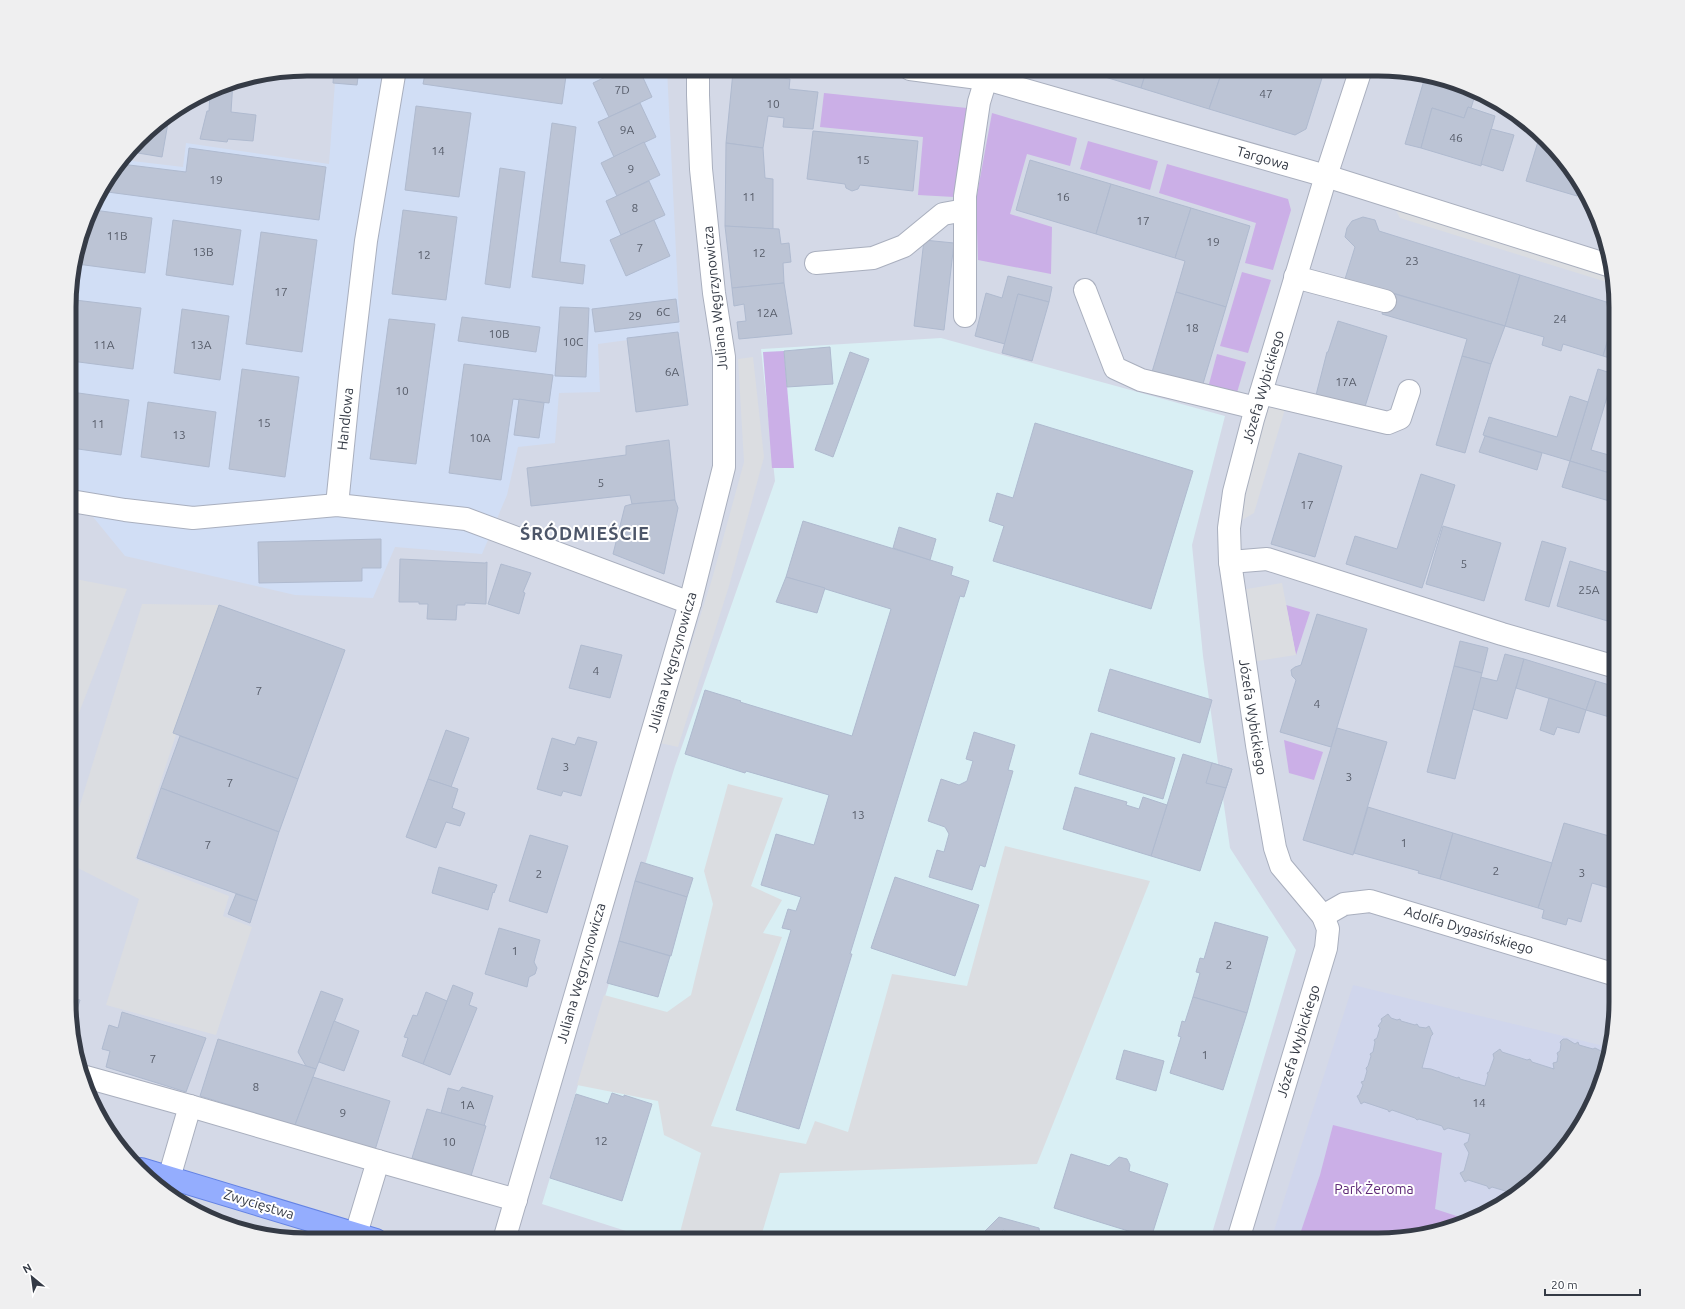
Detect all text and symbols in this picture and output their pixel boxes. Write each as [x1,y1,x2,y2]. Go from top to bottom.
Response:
house number: 7D [614,83,630,96]
house number: 47 [1259,87,1273,100]
house number: 10 [766,97,780,110]
house number: 9A [620,123,634,136]
house number: 46 [1449,131,1463,144]
street label: Targowa [1235,143,1291,173]
house number: 14 [431,144,445,157]
house number: 15 [856,153,870,166]
house number: 9 [628,162,634,175]
house number: 19 [209,173,223,186]
house number: 11 [742,190,756,203]
house number: 16 [1056,190,1070,203]
house number: 8 [632,201,639,214]
house number: 17 [1136,214,1150,227]
street label: Juliana Węgrzynowicza [699,225,731,371]
house number: 11B [106,229,128,242]
house number: 19 [1206,235,1220,248]
house number: 7 [637,241,643,254]
house number: 13B [192,245,214,258]
house number: 12 [752,246,766,259]
house number: 12 [417,248,431,261]
house number: 23 [1405,254,1419,267]
house number: 17 [274,285,288,298]
house number: 6C [656,305,671,318]
house number: 12A [756,306,778,319]
house number: 29 [628,309,642,322]
house number: 24 [1553,312,1567,325]
house number: 18 [1185,321,1199,334]
house number: 10B [488,327,510,340]
street label: Józefa Wybickiego [1239,329,1287,445]
house number: 10C [563,335,584,348]
house number: 11A [93,338,115,351]
house number: 13A [190,338,212,351]
house number: 6A [665,365,679,378]
house number: 17A [1335,375,1357,388]
house number: 10 [395,384,409,397]
street label: Handlowa [334,387,356,451]
house number: 15 [257,416,271,429]
house number: 11 [91,417,105,430]
house number: 13 [172,428,186,441]
house number: 10A [469,431,491,444]
house number: 5 [598,476,604,489]
house number: 17 [1300,498,1314,511]
district label: ŚRÓDMIEŚCIE [520,522,650,543]
house number: 5 [1461,557,1467,570]
house number: 25A [1578,583,1600,596]
street label: Juliana Węgrzynowicza [644,590,700,734]
street label: Józefa Wybickiego [1236,658,1270,776]
house number: 4 [593,664,600,677]
house number: 7 [256,684,262,697]
house number: 4 [1314,697,1321,710]
house number: 3 [563,760,569,773]
house number: 3 [1346,770,1352,783]
house number: 7 [227,776,233,789]
house number: 13 [851,808,865,821]
house number: 1 [1401,836,1407,849]
house number: 7 [205,838,211,851]
house number: 2 [1493,864,1499,877]
house number: 3 [1579,866,1585,879]
house number: 2 [536,867,542,880]
street label: Juliana Węgrzynowicza [553,901,609,1045]
street label: Adolfa Dygasińskiego [1402,903,1536,957]
house number: 1 [512,944,518,957]
house number: 2 [1226,958,1232,971]
street label: Józefa Wybickiego [1273,983,1323,1099]
house number: 1 [1202,1048,1208,1061]
house number: 7 [150,1052,156,1065]
house number: 8 [253,1080,260,1093]
house number: 14 [1472,1096,1486,1109]
house number: 1A [460,1098,474,1111]
house number: 9 [340,1106,346,1119]
house number: 12 [594,1134,608,1147]
house number: 10 [442,1135,456,1148]
park label: Park Żeroma [1334,1181,1414,1197]
street label: Zwycięstwa [222,1186,296,1222]
north arrow [12,1257,52,1297]
text: N [21,1261,34,1275]
scale bar [1545,1271,1640,1297]
text: 20 m [1551,1278,1578,1291]

